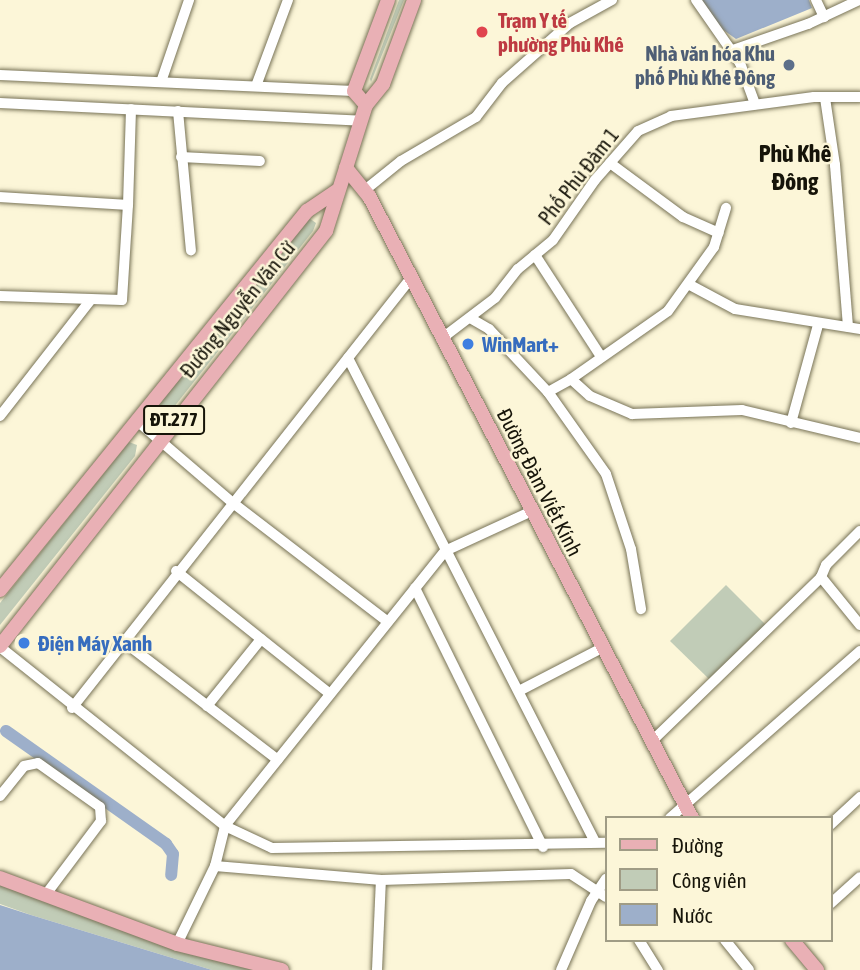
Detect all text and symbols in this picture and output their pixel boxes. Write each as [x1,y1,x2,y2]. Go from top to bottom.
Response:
place label: Trạm Y tế phường Phù Khê [498,7,624,57]
marker: Trạm Y tế phường Phù Khê [472,22,492,42]
place label: Nhà văn hóa Khu phố Phù Khê Đông [635,40,775,90]
marker: Nhà văn hóa Khu phố Phù Khê Đông [781,57,797,73]
street label: Phố Phù Đàm 1 [532,122,624,230]
district label: Phù Khê Đông [759,140,831,196]
street label: Đường Nguyễn Văn Cừ [174,236,300,382]
place label: WinMart+ [482,331,559,357]
marker: WinMart+ [460,336,476,352]
road number: ĐT.277 [142,404,206,436]
street label: Đường Đàm Viết Kính [492,404,588,560]
place label: Điện Máy Xanh [38,630,152,656]
marker: Điện Máy Xanh [16,635,32,651]
legend [604,816,832,942]
text: Đường [672,833,723,857]
text: Công viên [672,868,747,892]
text: Nước [672,903,712,927]

